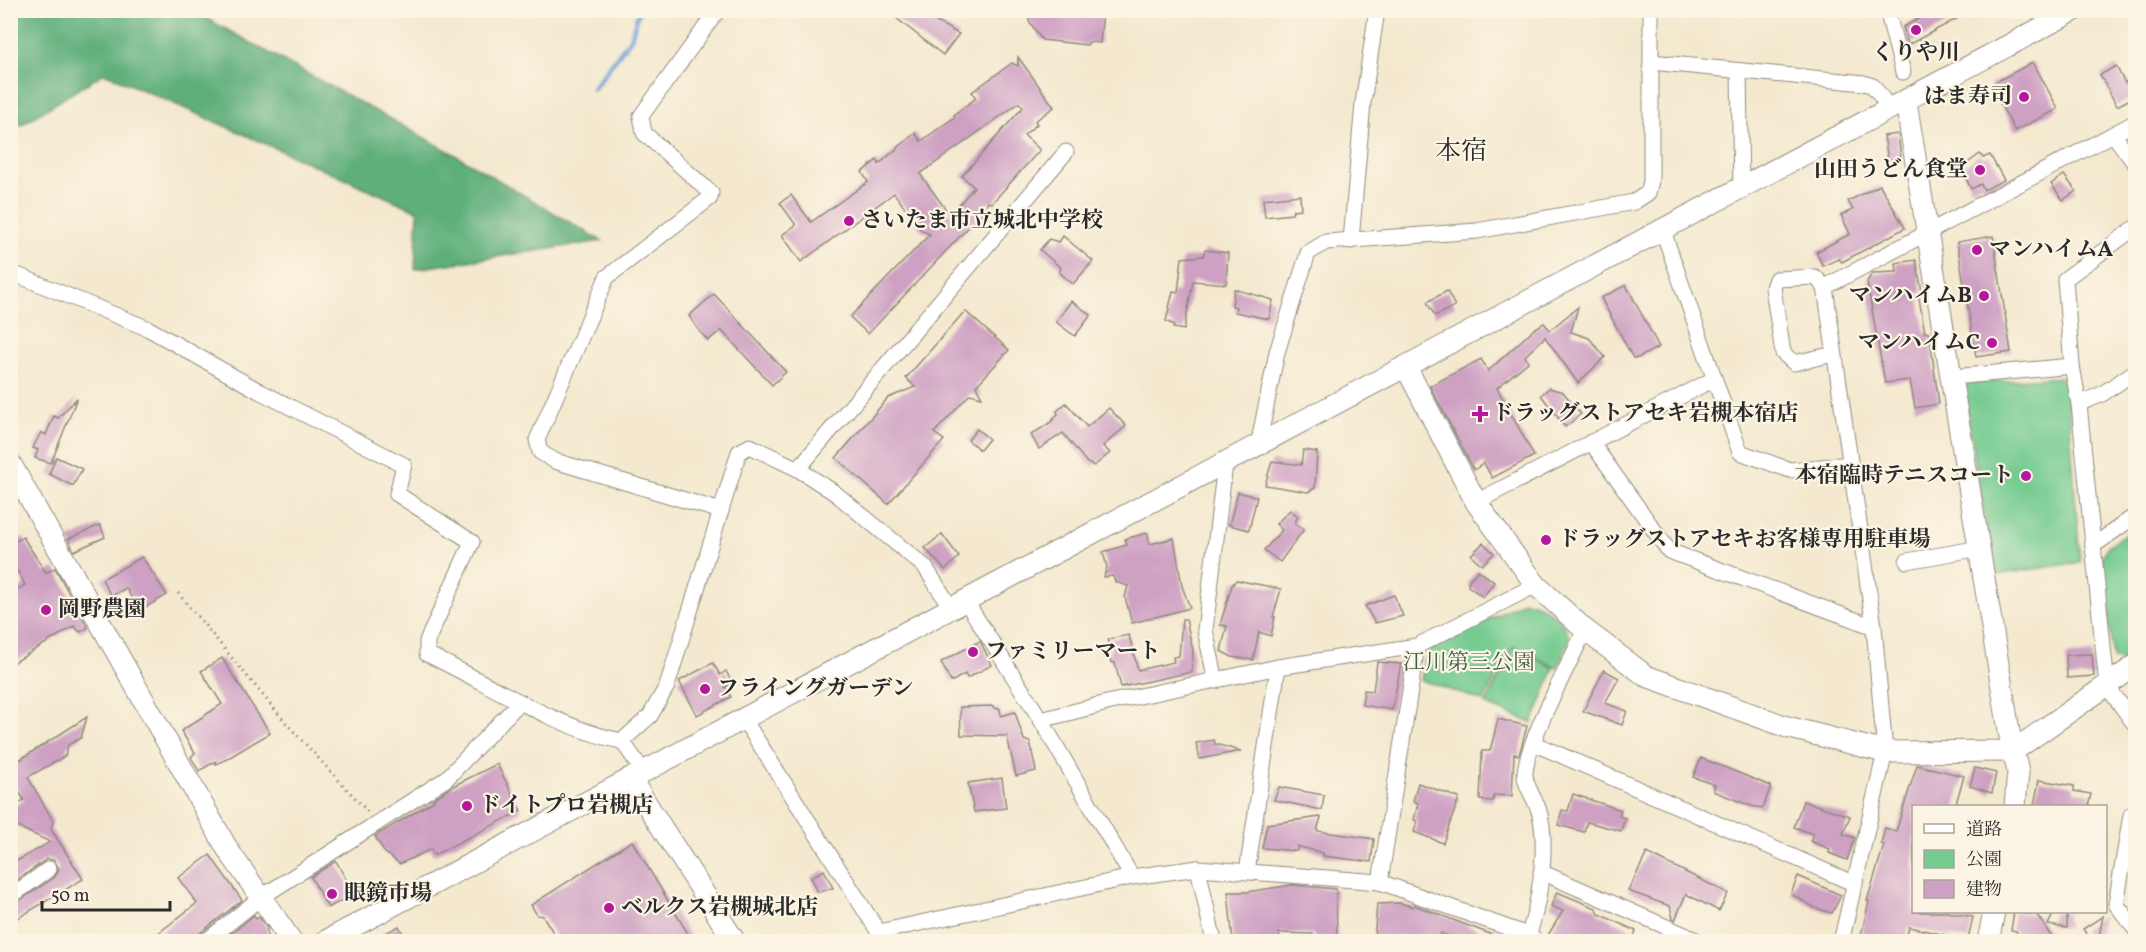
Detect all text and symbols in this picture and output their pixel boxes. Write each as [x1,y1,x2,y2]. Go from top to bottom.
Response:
marker: くりや川 [1909,23,1923,37]
place label: くりや川 [1872,38,1960,69]
place label: はま寿司 [1924,82,2012,113]
marker: はま寿司 [2017,90,2031,104]
district label: 本宿 [1435,134,1487,170]
place label: 山田うどん食堂 [1814,155,1968,186]
marker: 山田うどん食堂 [1973,163,1987,177]
place label: さいたま市立城北中学校 [861,206,1103,237]
marker: さいたま市立城北中学校 [842,214,856,228]
place label: マンハイムA [1989,235,2113,266]
marker: マンハイムA [1970,243,1984,257]
place label: マンハイムB [1849,281,1972,312]
marker: マンハイムB [1977,289,1991,303]
place label: マンハイムC [1857,328,1980,359]
marker: マンハイムC [1985,336,1999,350]
place label: ドラッグストアセキ岩槻本宿店 [1492,399,1798,430]
marker: ドラッグストアセキ岩槻本宿店 [1473,407,1487,421]
place label: 本宿臨時テニスコート [1795,461,2014,492]
marker: 本宿臨時テニスコート [2019,469,2033,483]
place label: ドラッグストアセキお客様専用駐車場 [1558,525,1930,556]
marker: ドラッグストアセキお客様専用駐車場 [1539,533,1553,547]
place label: 岡野農園 [58,595,146,626]
marker: 岡野農園 [39,603,53,617]
place label: ファミリーマート [985,637,1161,668]
marker: ファミリーマート [966,645,980,659]
park label: 江川第三公園 [1403,648,1535,679]
place label: フライングガーデン [717,674,913,705]
marker: フライングガーデン [698,682,712,696]
place label: ドイトプロ岩槻店 [479,791,653,822]
marker: ドイトプロ岩槻店 [460,799,474,813]
legend [1912,805,2107,913]
text: 道路 [1966,818,2002,843]
text: 公園 [1966,848,2002,873]
scale bar [42,874,170,912]
text: 建物 [1966,878,2002,903]
place label: 眼鏡市場 [344,879,432,910]
text: 50 m [51,884,90,909]
marker: 眼鏡市場 [325,887,339,901]
place label: ベルクス岩槻城北店 [621,893,818,924]
marker: ベルクス岩槻城北店 [602,901,616,915]

